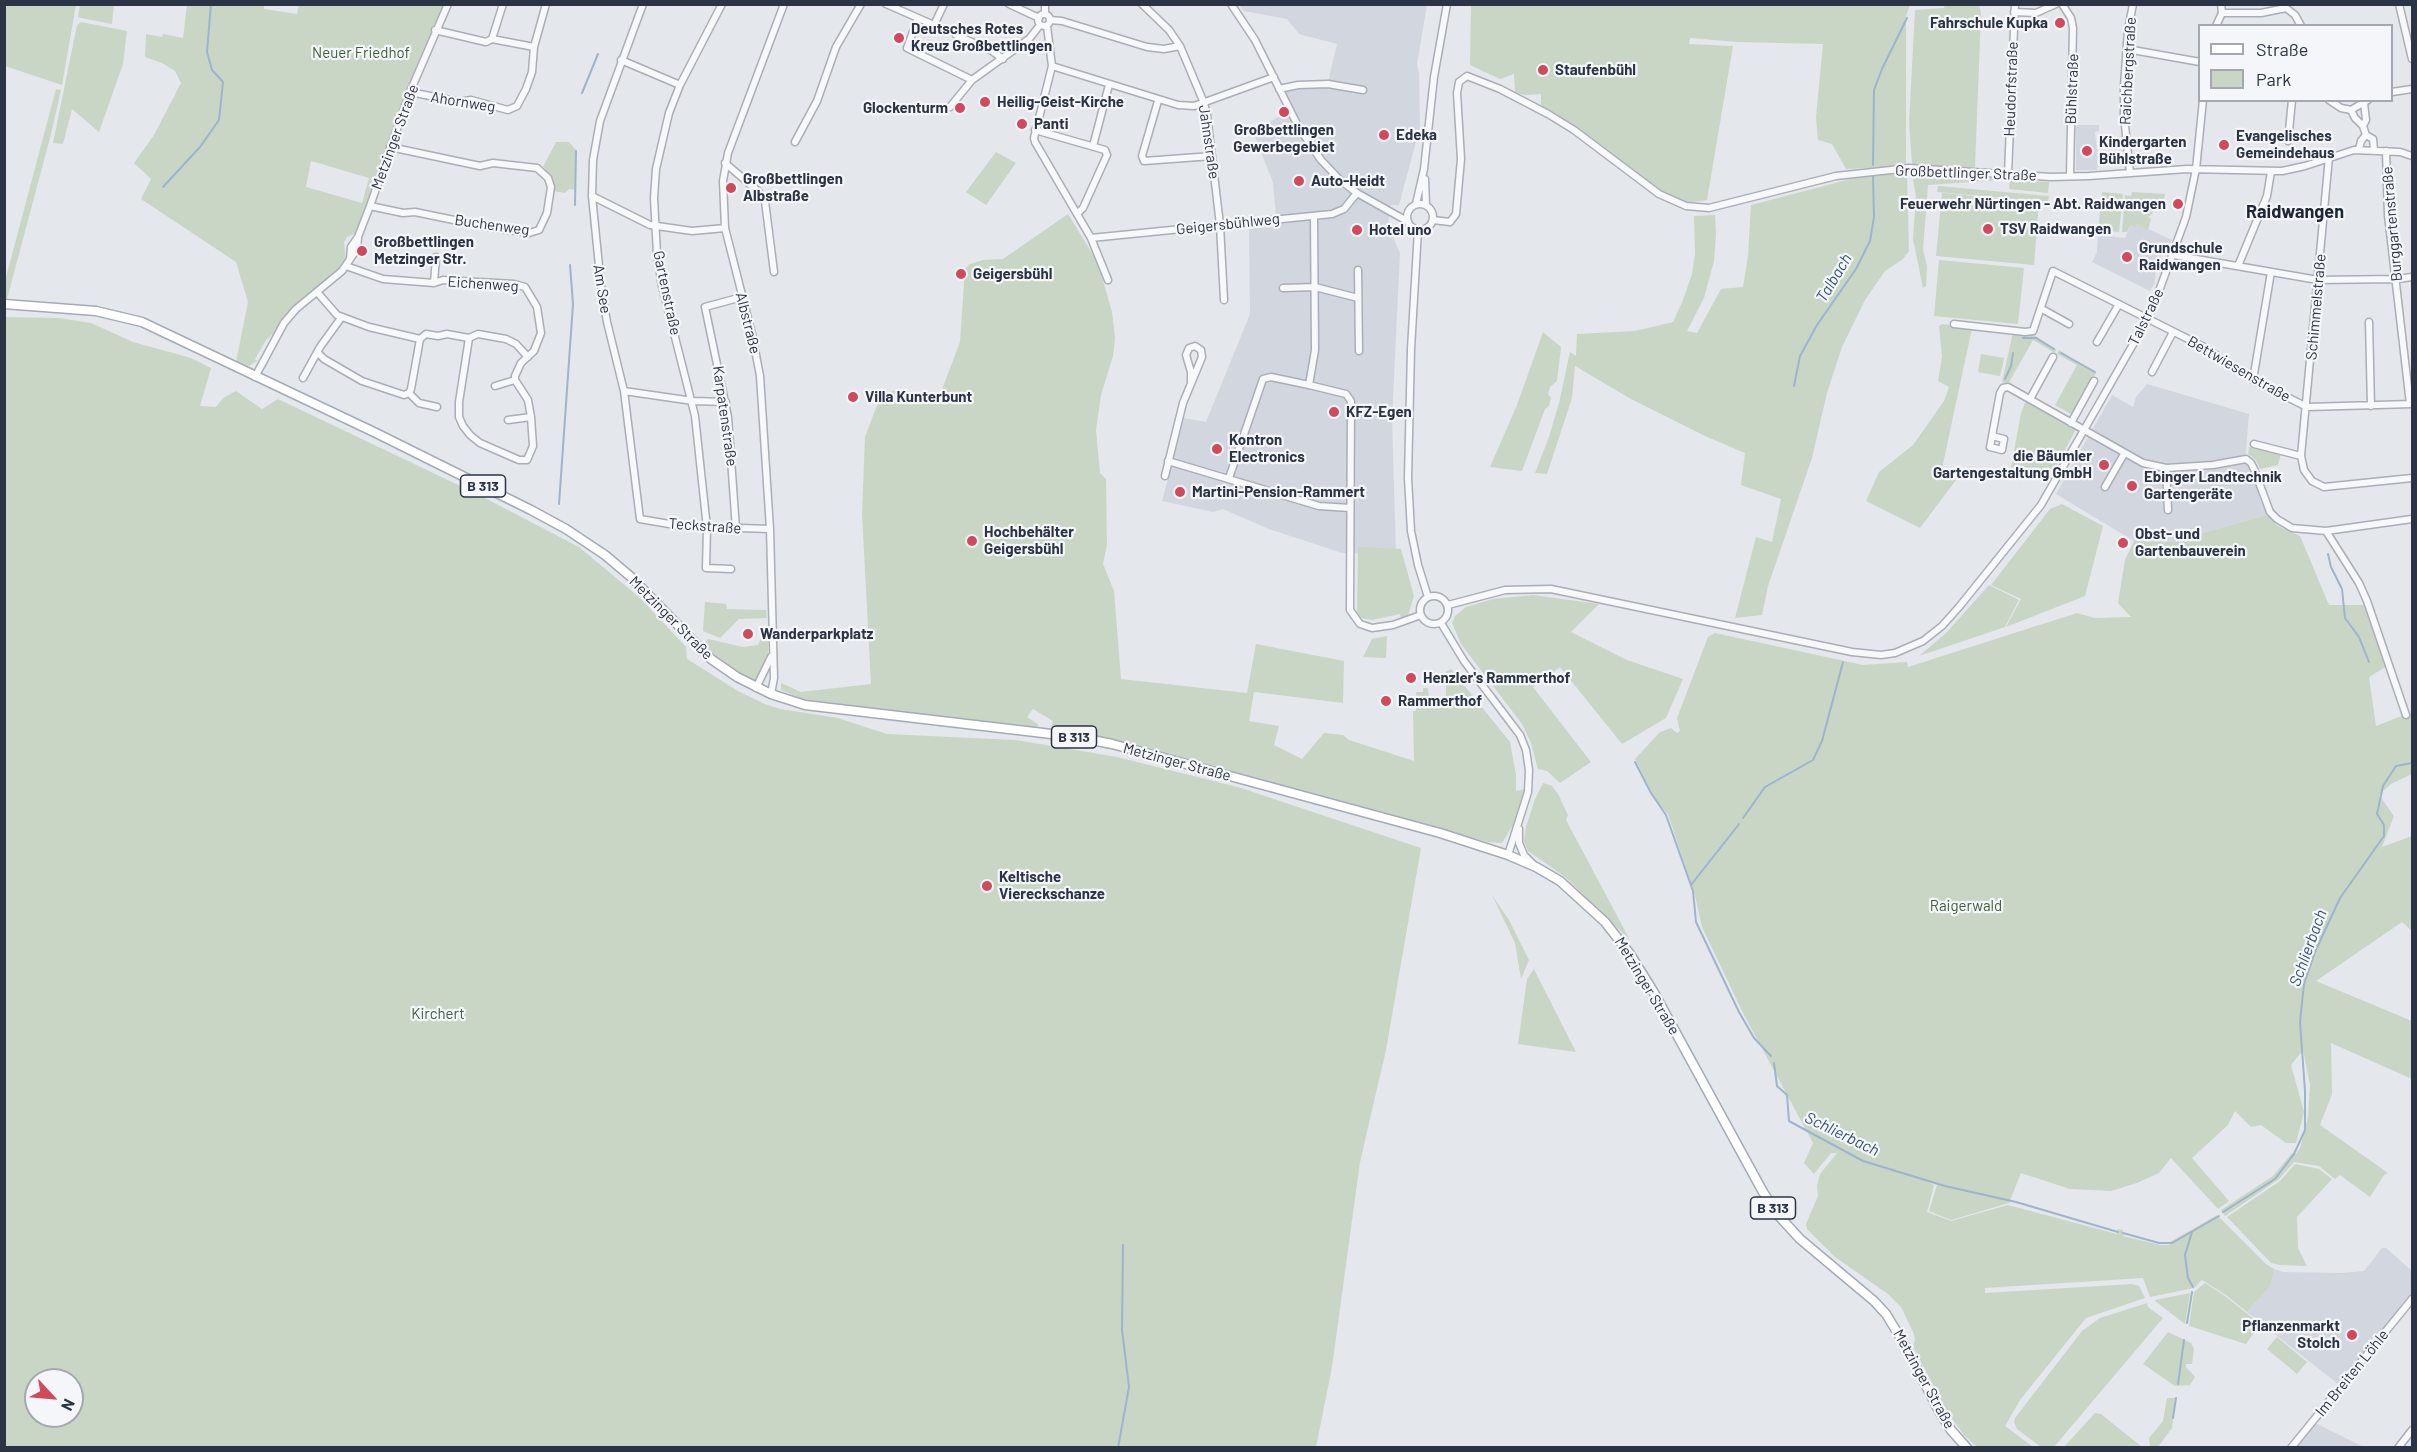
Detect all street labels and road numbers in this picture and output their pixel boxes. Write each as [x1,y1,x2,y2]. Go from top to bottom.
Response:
street label: Raichbergstraße [2116,17,2140,125]
street label: Heudorfstraße [2000,41,2022,137]
street label: Bühlstraße [2062,53,2082,125]
street label: Metzinger Straße [368,82,422,192]
street label: Ahornweg [429,88,497,116]
street label: Jahnstraße [1195,104,1223,180]
street label: Großbettlinger Straße [1895,162,2037,184]
street label: Burggartenstraße [2378,166,2406,282]
street label: Geigersbühlweg [1175,210,1281,238]
street label: Buchenweg [453,211,531,239]
street label: Gartenstraße [649,249,685,337]
street label: Schimmelstraße [2302,253,2330,361]
street label: Am See [589,263,615,315]
street label: Eichenweg [447,273,519,295]
street label: Talstraße [2124,285,2168,349]
street label: Albstraße [732,290,764,356]
street label: Bettwiesenstraße [2184,332,2294,406]
street label: Karpatenstraße [709,364,741,468]
road number: B 313 [460,475,506,497]
street label: Teckstraße [668,514,742,538]
street label: Metzinger Straße [625,572,717,664]
road number: B 313 [1052,726,1096,748]
street label: Metzinger Straße [1121,739,1233,785]
street label: Metzinger Straße [1611,934,1683,1038]
road number: B 313 [1750,1197,1796,1219]
street label: Metzinger Straße [1889,1326,1959,1432]
street label: Im Breiten Löhle [2312,1326,2392,1420]

